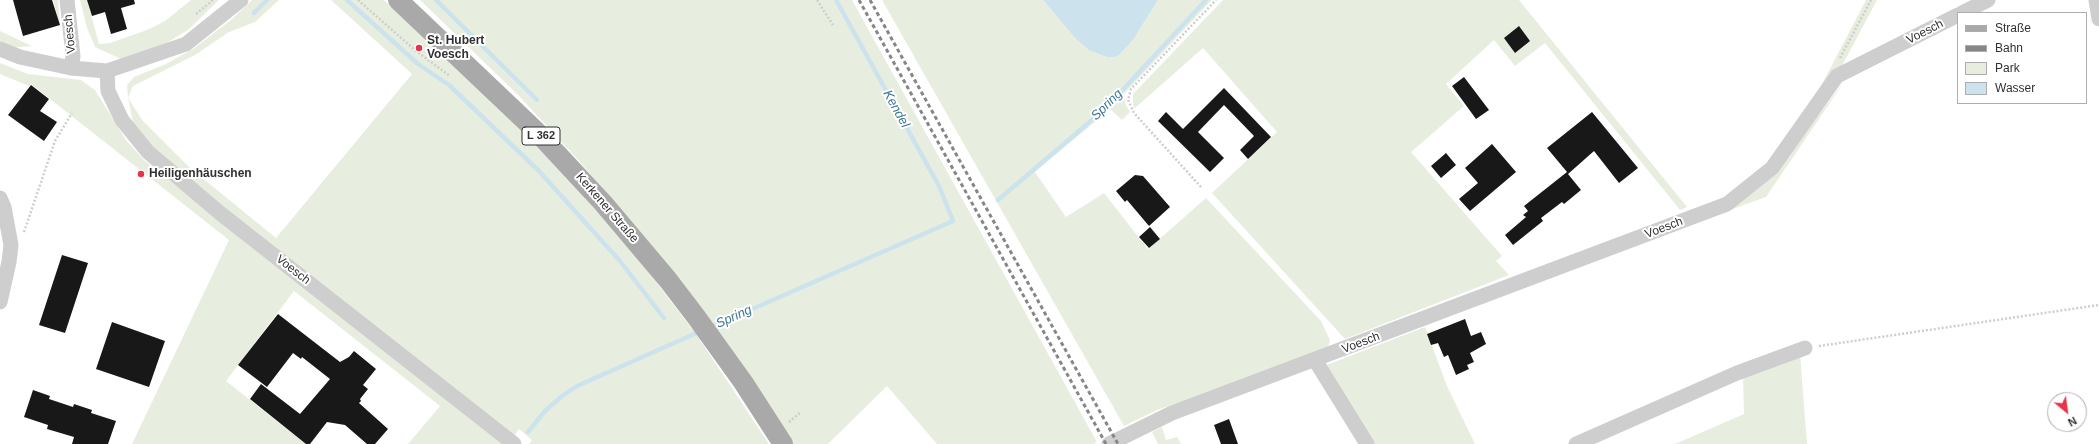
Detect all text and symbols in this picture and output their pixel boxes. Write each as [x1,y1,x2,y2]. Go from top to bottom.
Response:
legend [1957,12,2087,104]
street label: Voesch [61,14,79,54]
street label: Voesch [1904,17,1946,47]
text: Straße [1995,21,2031,35]
place label: St. Hubert Voesch [427,34,484,62]
text: Bahn [1995,41,2023,55]
marker: St. Hubert Voesch [414,43,424,53]
text: Park [1995,61,2020,75]
text: Wasser [1995,81,2035,95]
water label: Spring [1088,86,1126,124]
water label: Kendel [879,88,913,130]
road number: L 362 [522,127,560,145]
place label: Heiligenhäuschen [149,167,252,181]
marker: Heiligenhäuschen [136,169,146,179]
street label: Kerkener Straße [573,170,641,246]
street label: Voesch [1643,214,1685,242]
street label: Voesch [273,252,313,288]
water label: Spring [714,302,754,332]
street label: Voesch [1340,329,1382,357]
north arrow [2047,392,2087,432]
text: N [2066,414,2079,429]

